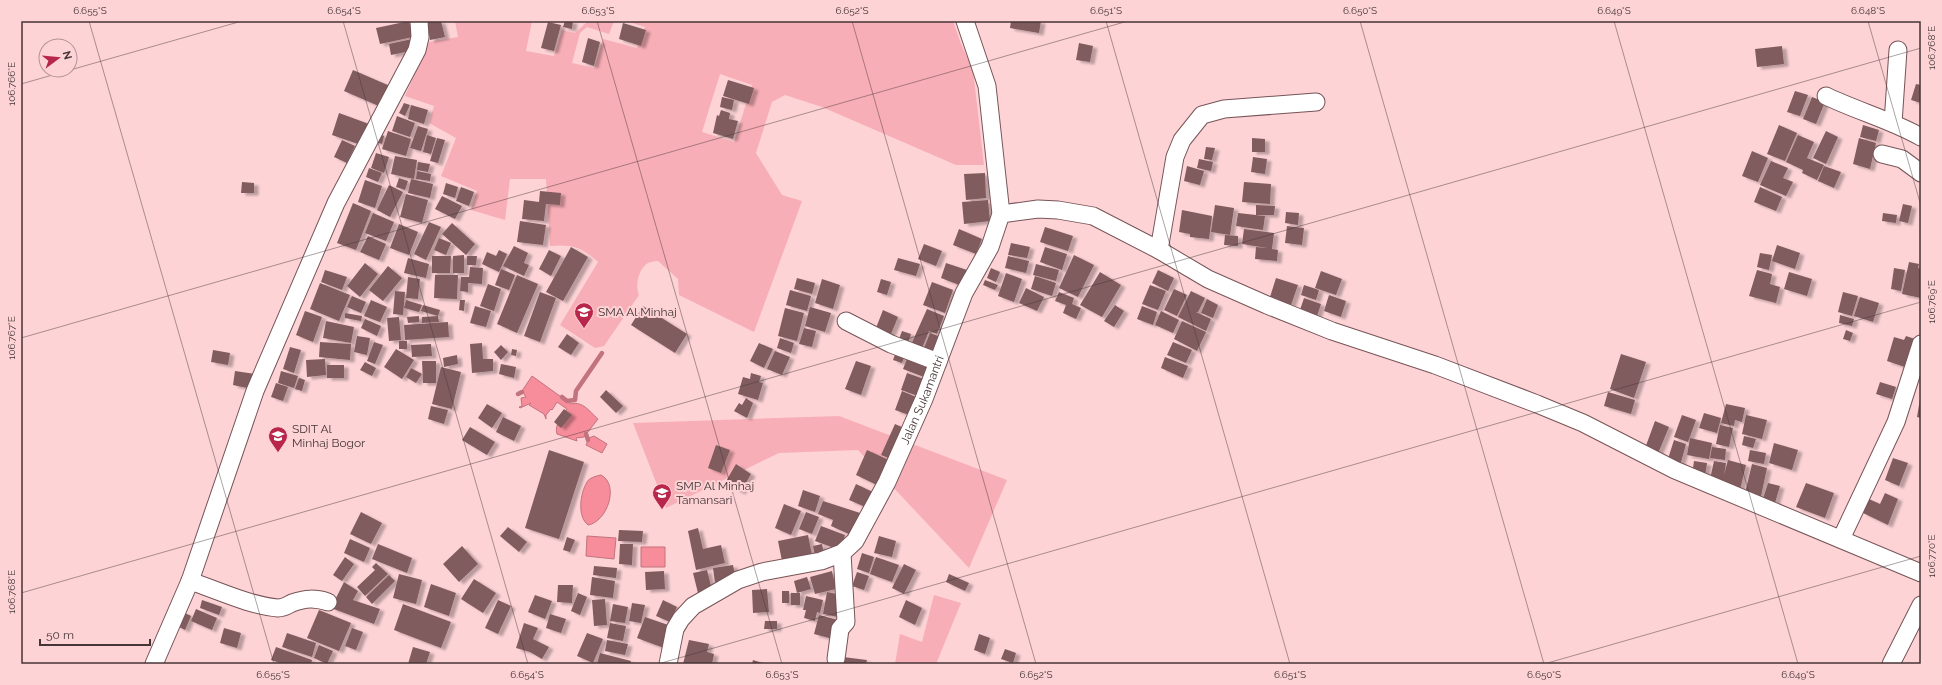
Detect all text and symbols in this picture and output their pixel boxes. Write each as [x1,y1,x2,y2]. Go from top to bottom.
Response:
text: 6.655°S [73,5,107,16]
text: 6.654°S [327,5,361,16]
text: 6.653°S [581,5,615,16]
text: 6.652°S [835,5,869,16]
text: 6.651°S [1090,5,1122,16]
text: 6.650°S [1343,5,1377,16]
text: 6.649°S [1597,5,1631,16]
text: 6.648°S [1851,5,1885,16]
text: 106.768°E [1926,26,1937,70]
north arrow [38,38,78,78]
text: N [60,50,75,61]
text: 106.766°E [6,62,17,106]
text: 106.769°E [1926,280,1937,324]
school or university icon: SMA Al Minhaj [573,301,595,329]
place label: SMA Al Minhaj [598,305,677,319]
text: 106.767°E [6,316,17,360]
street label: Jalan Sukamantri [898,354,947,447]
place label: SDIT Al Minhaj Bogor [292,422,366,450]
school or university icon: SDIT Al Minhaj Bogor [267,425,289,453]
place label: SMP Al Minhaj Tamansari [676,479,754,507]
school or university icon: SMP Al Minhaj Tamansari [651,482,673,510]
text: 106.770°E [1926,534,1937,578]
text: 106.768°E [6,570,17,614]
scale bar [40,621,150,647]
text: 50 m [46,628,74,642]
text: 6.655°S [256,669,290,680]
text: 6.654°S [510,669,544,680]
text: 6.653°S [765,669,799,680]
text: 6.652°S [1019,669,1053,680]
text: 6.651°S [1274,669,1306,680]
text: 6.650°S [1527,669,1561,680]
text: 6.649°S [1781,669,1815,680]

